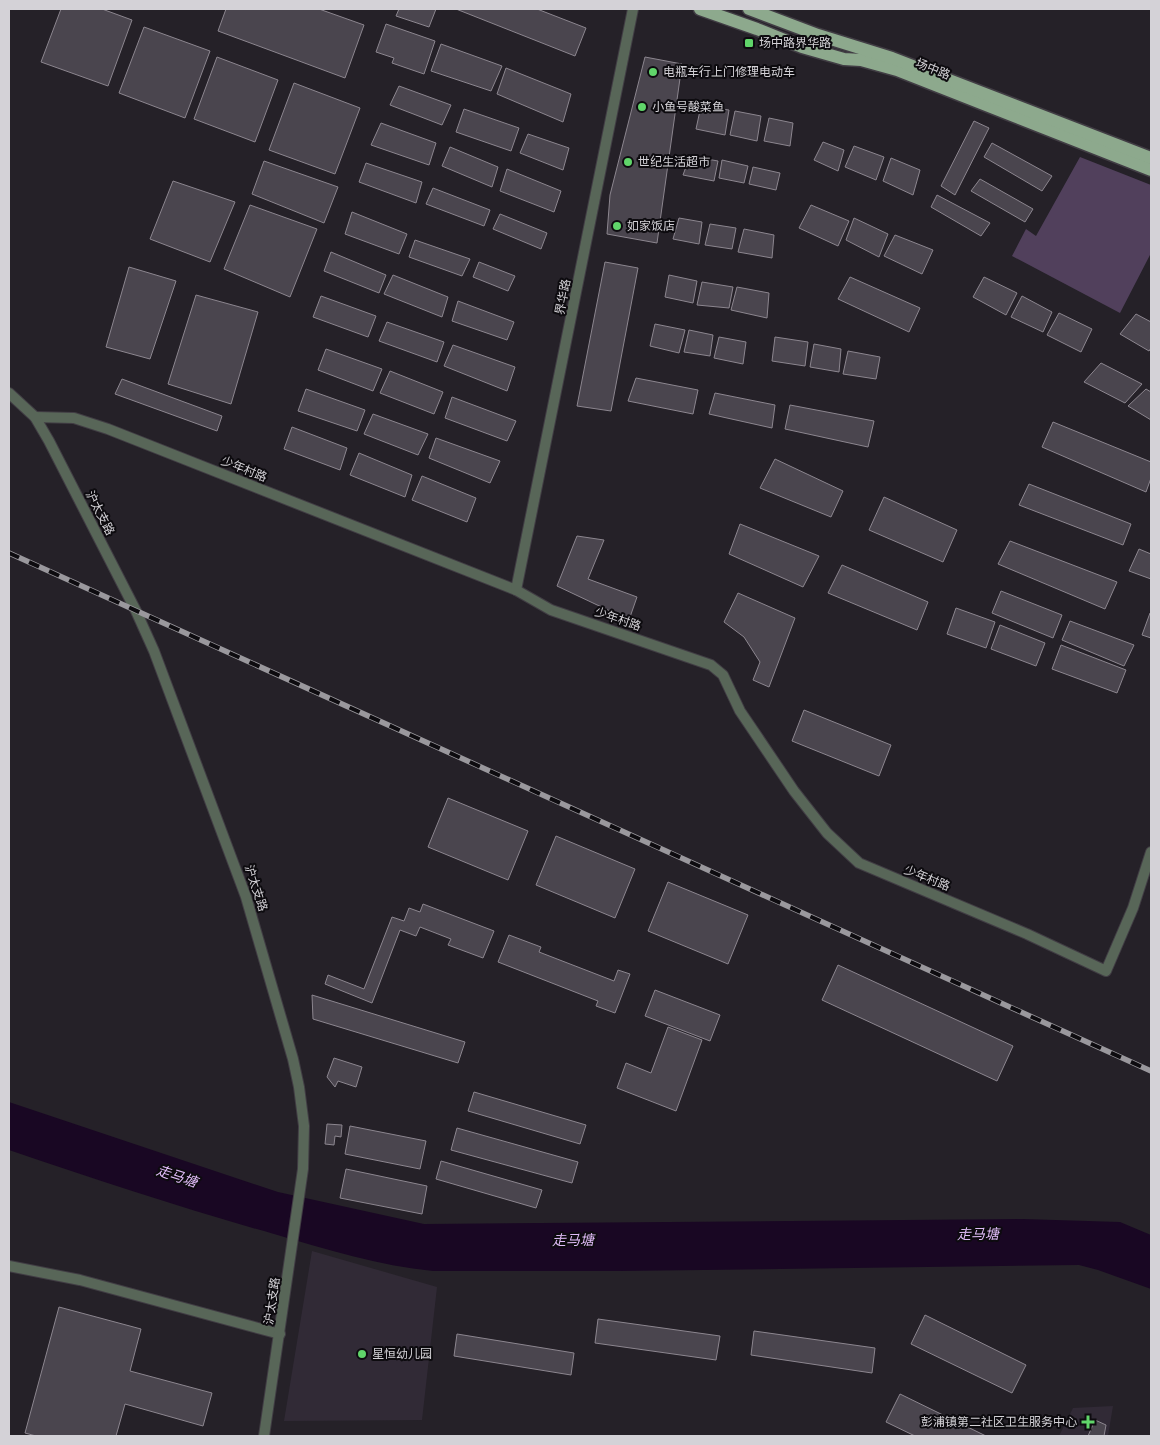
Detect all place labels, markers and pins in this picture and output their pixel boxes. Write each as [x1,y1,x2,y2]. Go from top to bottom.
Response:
place label: 场中路界华路 [759,35,831,50]
marker: 场中路界华路 [743,37,755,49]
place label: 电瓶车行上门修理电动车 [663,64,795,79]
marker: 电瓶车行上门修理电动车 [647,66,659,78]
place label: 小鱼号酸菜鱼 [652,99,724,114]
marker: 小鱼号酸菜鱼 [636,101,648,113]
place label: 世纪生活超市 [638,154,710,169]
marker: 世纪生活超市 [622,156,634,168]
place label: 如家饭店 [627,218,675,233]
marker: 如家饭店 [611,220,623,232]
place label: 星恒幼儿园 [372,1346,432,1361]
marker: 星恒幼儿园 [356,1348,368,1360]
place label: 彭浦镇第二社区卫生服务中心 [921,1414,1077,1429]
marker: 彭浦镇第二社区卫生服务中心 [1081,1415,1095,1429]

